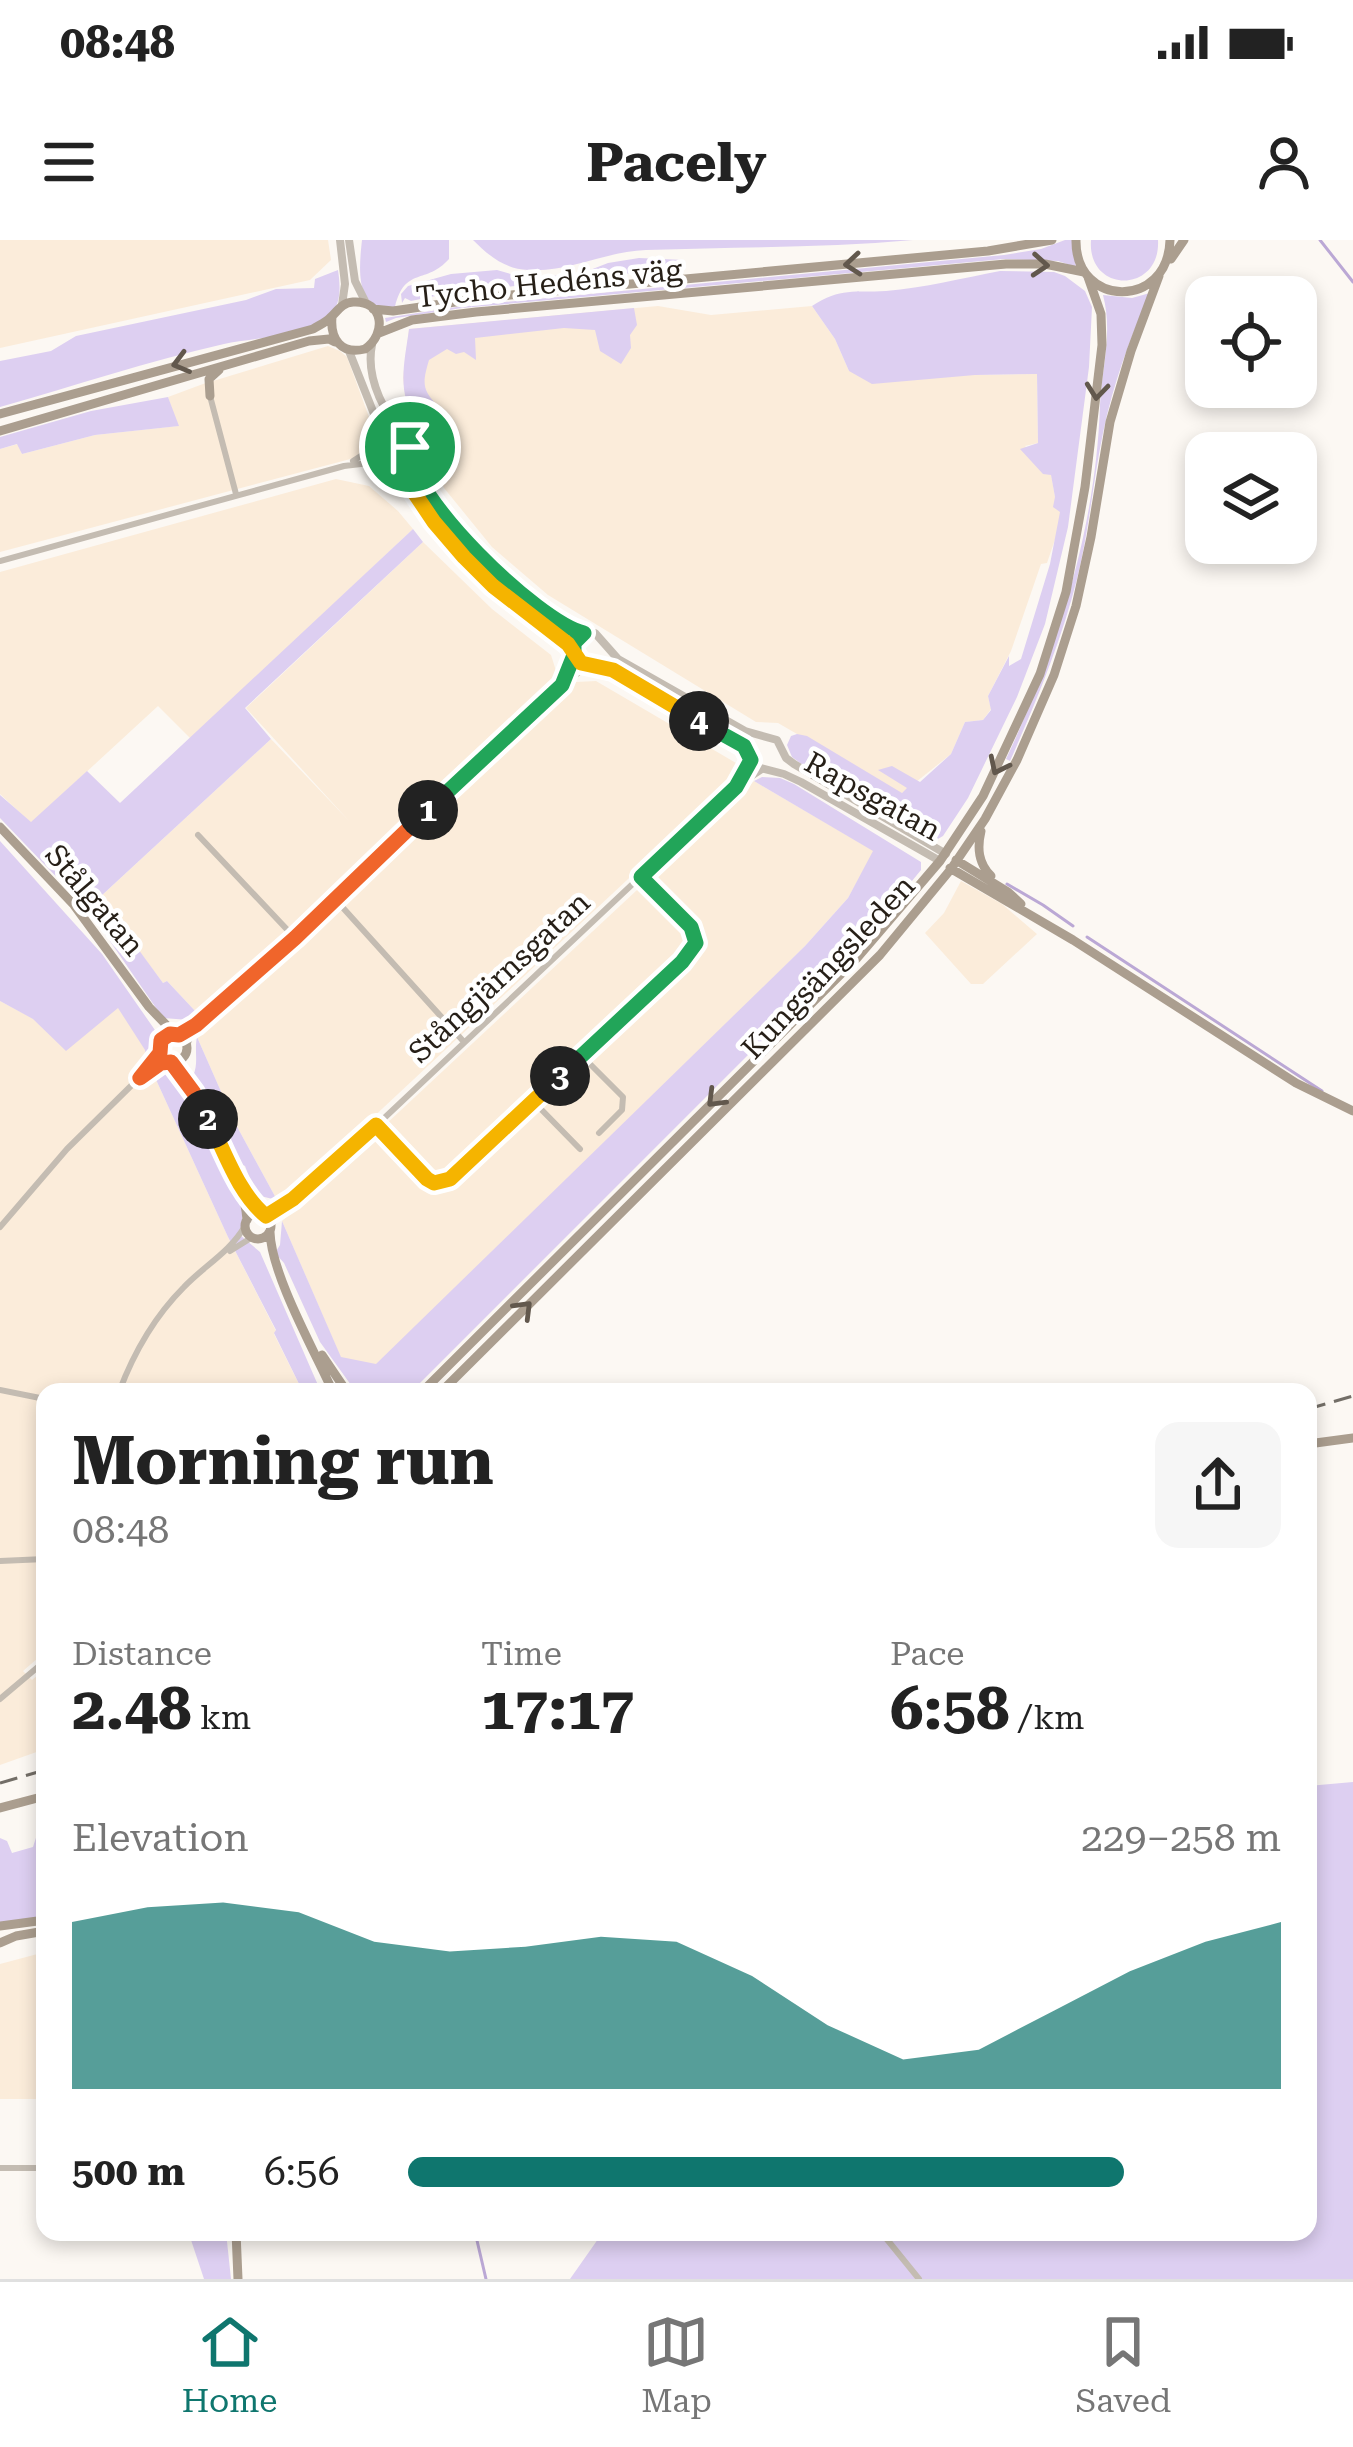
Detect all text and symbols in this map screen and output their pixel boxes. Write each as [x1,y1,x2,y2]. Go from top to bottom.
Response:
text: 08:48 [60,16,175,69]
icon: menu [36,129,102,195]
icon: person [1251,129,1317,195]
text: Pacely [586,131,767,194]
one-way arrow [843,251,862,276]
one-way arrow [1030,251,1049,277]
street label: Tycho Hedéns väg [414,252,684,314]
map controls [1185,276,1317,564]
button: locate [1185,276,1317,408]
one-way arrow [171,349,192,374]
one-way arrow [1085,382,1110,401]
pin [359,396,461,498]
icon: arrive [377,414,443,480]
button: layers [1185,432,1317,564]
pin: 4 [669,691,729,751]
text: 4 [690,701,708,740]
street label: Rapsgatan [799,744,947,848]
one-way arrow [989,754,1012,775]
pin: 1 [398,780,458,840]
text: 1 [419,790,437,829]
street label: Stålgatan [38,837,152,963]
street label: Kungsängsleden [734,868,922,1066]
street label: Stångjärnsgatan [401,884,597,1070]
pin: 3 [530,1046,590,1106]
text: 3 [551,1056,569,1095]
one-way arrow [707,1084,729,1106]
pin: 2 [178,1089,238,1149]
text: 2 [199,1099,217,1138]
one-way arrow [510,1301,532,1323]
button: share [1155,1422,1281,1548]
text: Morning run [72,1423,494,1500]
text: 08:48 [72,1507,169,1553]
text: Distance [72,1634,212,1673]
text: Time [481,1634,562,1673]
text: Pace [890,1634,964,1673]
text: 2.48 [72,1673,192,1744]
text: 17:17 [481,1673,634,1744]
text: 6:58 [890,1673,1010,1744]
text: km [192,1698,251,1737]
text: /km [1010,1698,1084,1737]
text: Elevation [72,1815,249,1861]
text: 229–258 m [1081,1815,1281,1861]
text: 500 m [72,2149,185,2195]
text: 6:56 [264,2149,340,2195]
tab: Home [182,2309,277,2420]
tab: Map [641,2309,712,2420]
tab: Saved [1075,2309,1171,2420]

